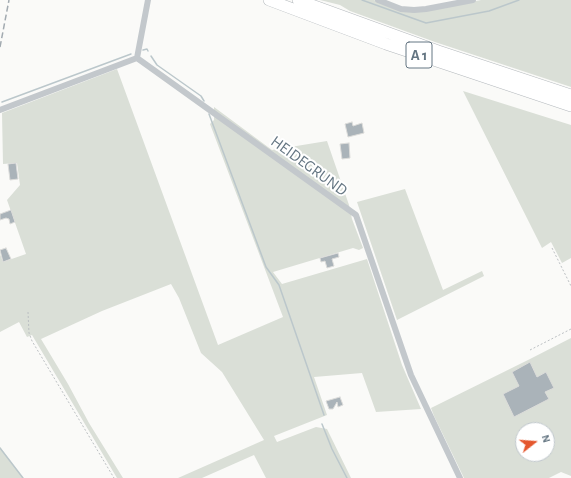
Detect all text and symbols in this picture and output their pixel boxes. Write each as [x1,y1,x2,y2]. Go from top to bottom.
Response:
road number: A 1 [406,42,432,68]
street label: HEIDEGRUND [267,132,351,200]
north arrow [515,422,555,462]
text: N [540,433,552,444]

